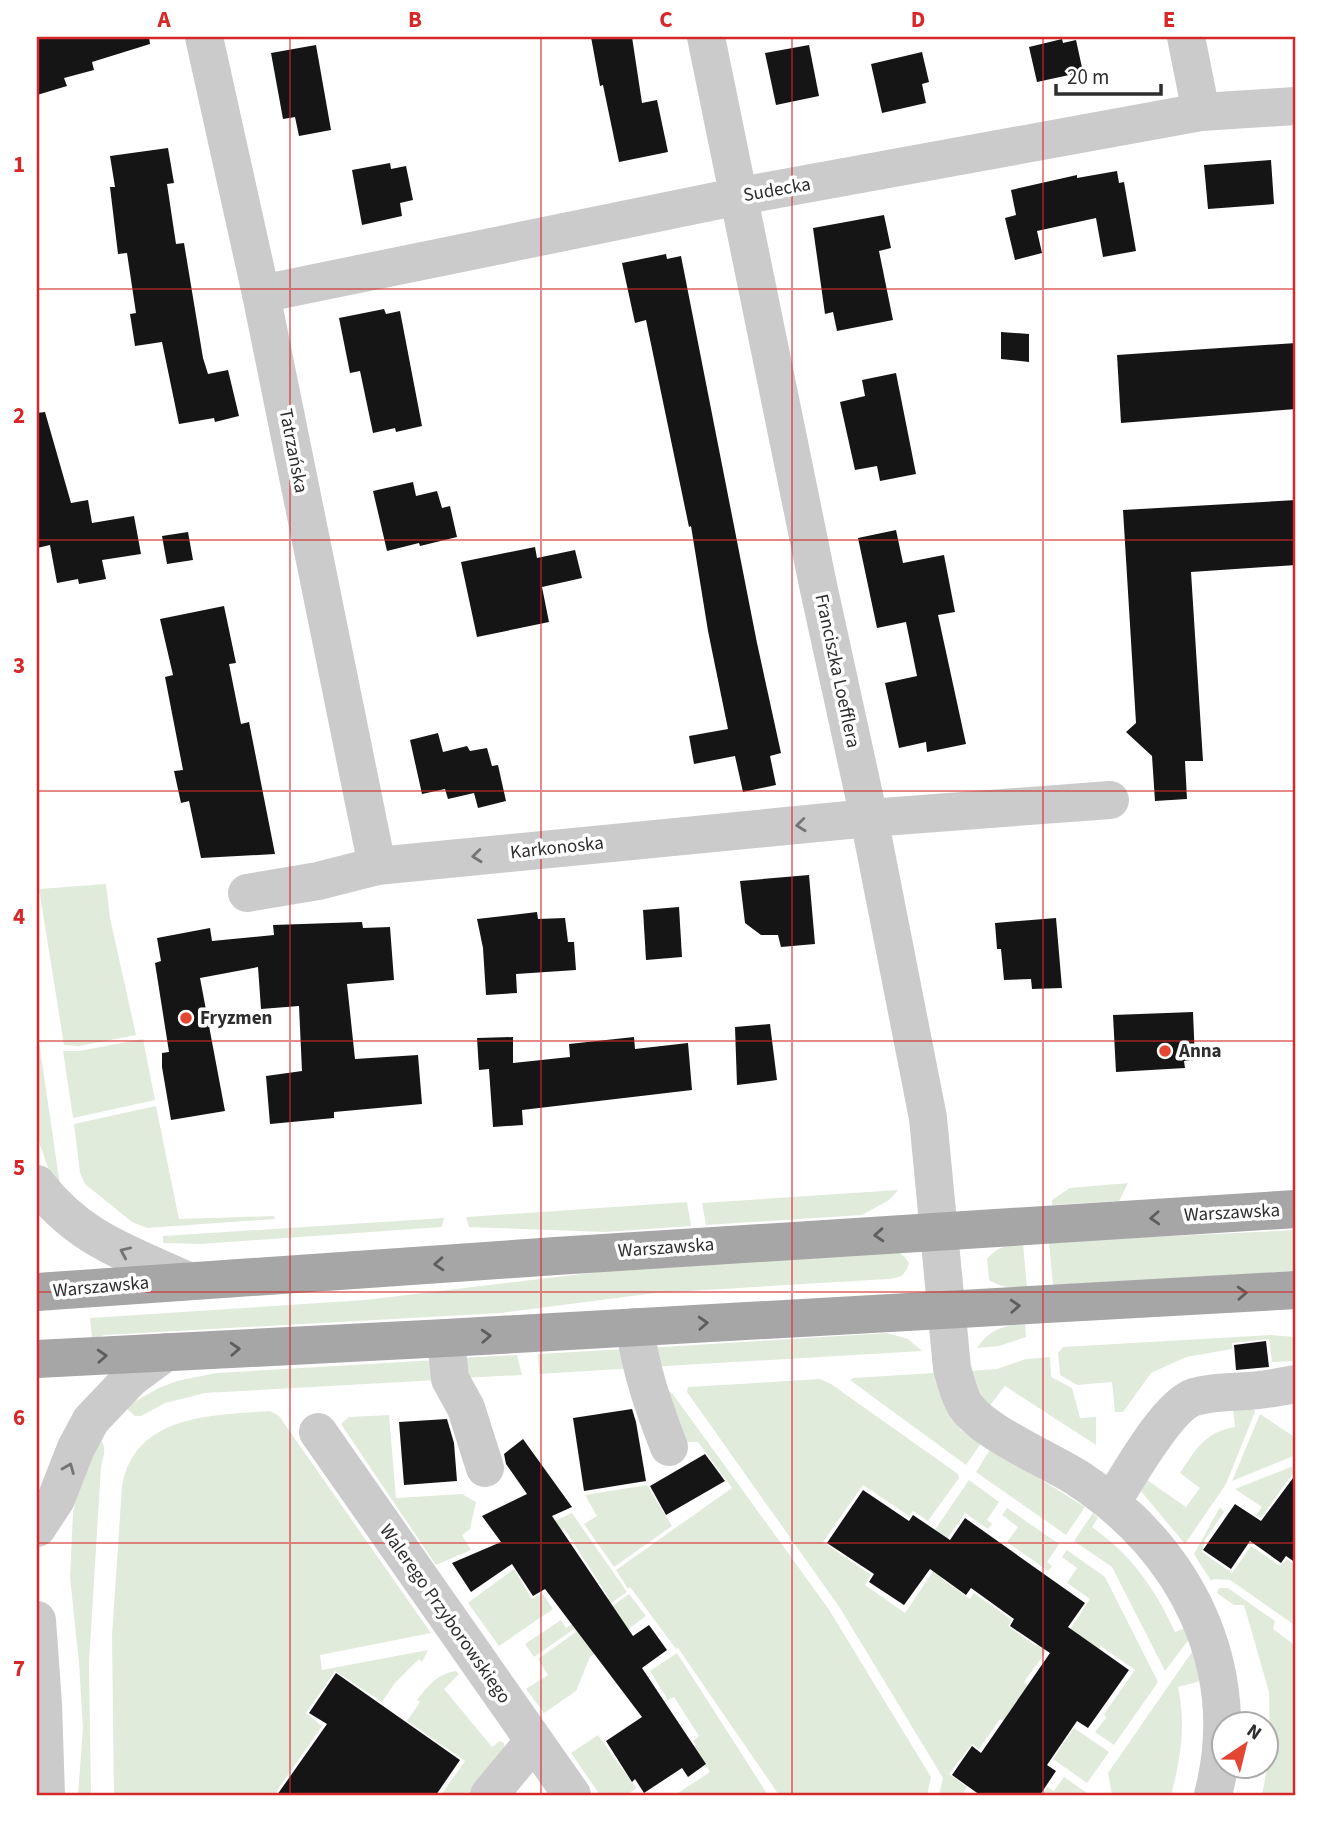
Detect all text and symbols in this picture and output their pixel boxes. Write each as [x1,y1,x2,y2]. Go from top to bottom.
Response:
text: A [156,3,171,36]
text: B [408,3,422,36]
text: C [659,3,673,36]
text: D [911,3,925,36]
text: E [1163,3,1175,36]
scale bar [1056,52,1162,96]
text: 20 m [1067,62,1109,92]
text: 1 [13,148,25,181]
street label: Sudecka [741,171,813,209]
text: 2 [13,399,25,432]
street label: Tatrzańska [272,406,314,496]
street label: Franciszka Loefflera [808,592,866,750]
text: 3 [13,649,25,682]
one-way arrow [796,817,807,832]
street label: Karkonoska [509,830,605,866]
one-way arrow [472,848,483,863]
text: 4 [13,900,25,933]
place label: Fryzmen [200,1005,272,1032]
marker: Fryzmen [178,1010,194,1026]
place label: Anna [1178,1038,1222,1065]
marker: Anna [1157,1043,1173,1059]
text: 5 [13,1151,25,1184]
street label: Warszawska [1183,1197,1281,1229]
one-way arrow [1149,1210,1160,1225]
one-way arrow [873,1227,884,1242]
street label: Warszawska [617,1231,715,1265]
one-way arrow [120,1246,133,1260]
one-way arrow [433,1256,444,1271]
street label: Warszawska [52,1269,150,1305]
one-way arrow [1237,1286,1248,1301]
one-way arrow [1010,1299,1021,1314]
one-way arrow [698,1316,709,1331]
one-way arrow [481,1329,492,1344]
one-way arrow [229,1342,240,1357]
one-way arrow [96,1349,107,1364]
text: 6 [13,1401,25,1434]
one-way arrow [60,1462,74,1474]
street label: Walerego Przyborowskiego [373,1519,517,1709]
text: 7 [13,1652,25,1685]
north arrow [1210,1710,1280,1780]
text: N [1241,1718,1267,1747]

